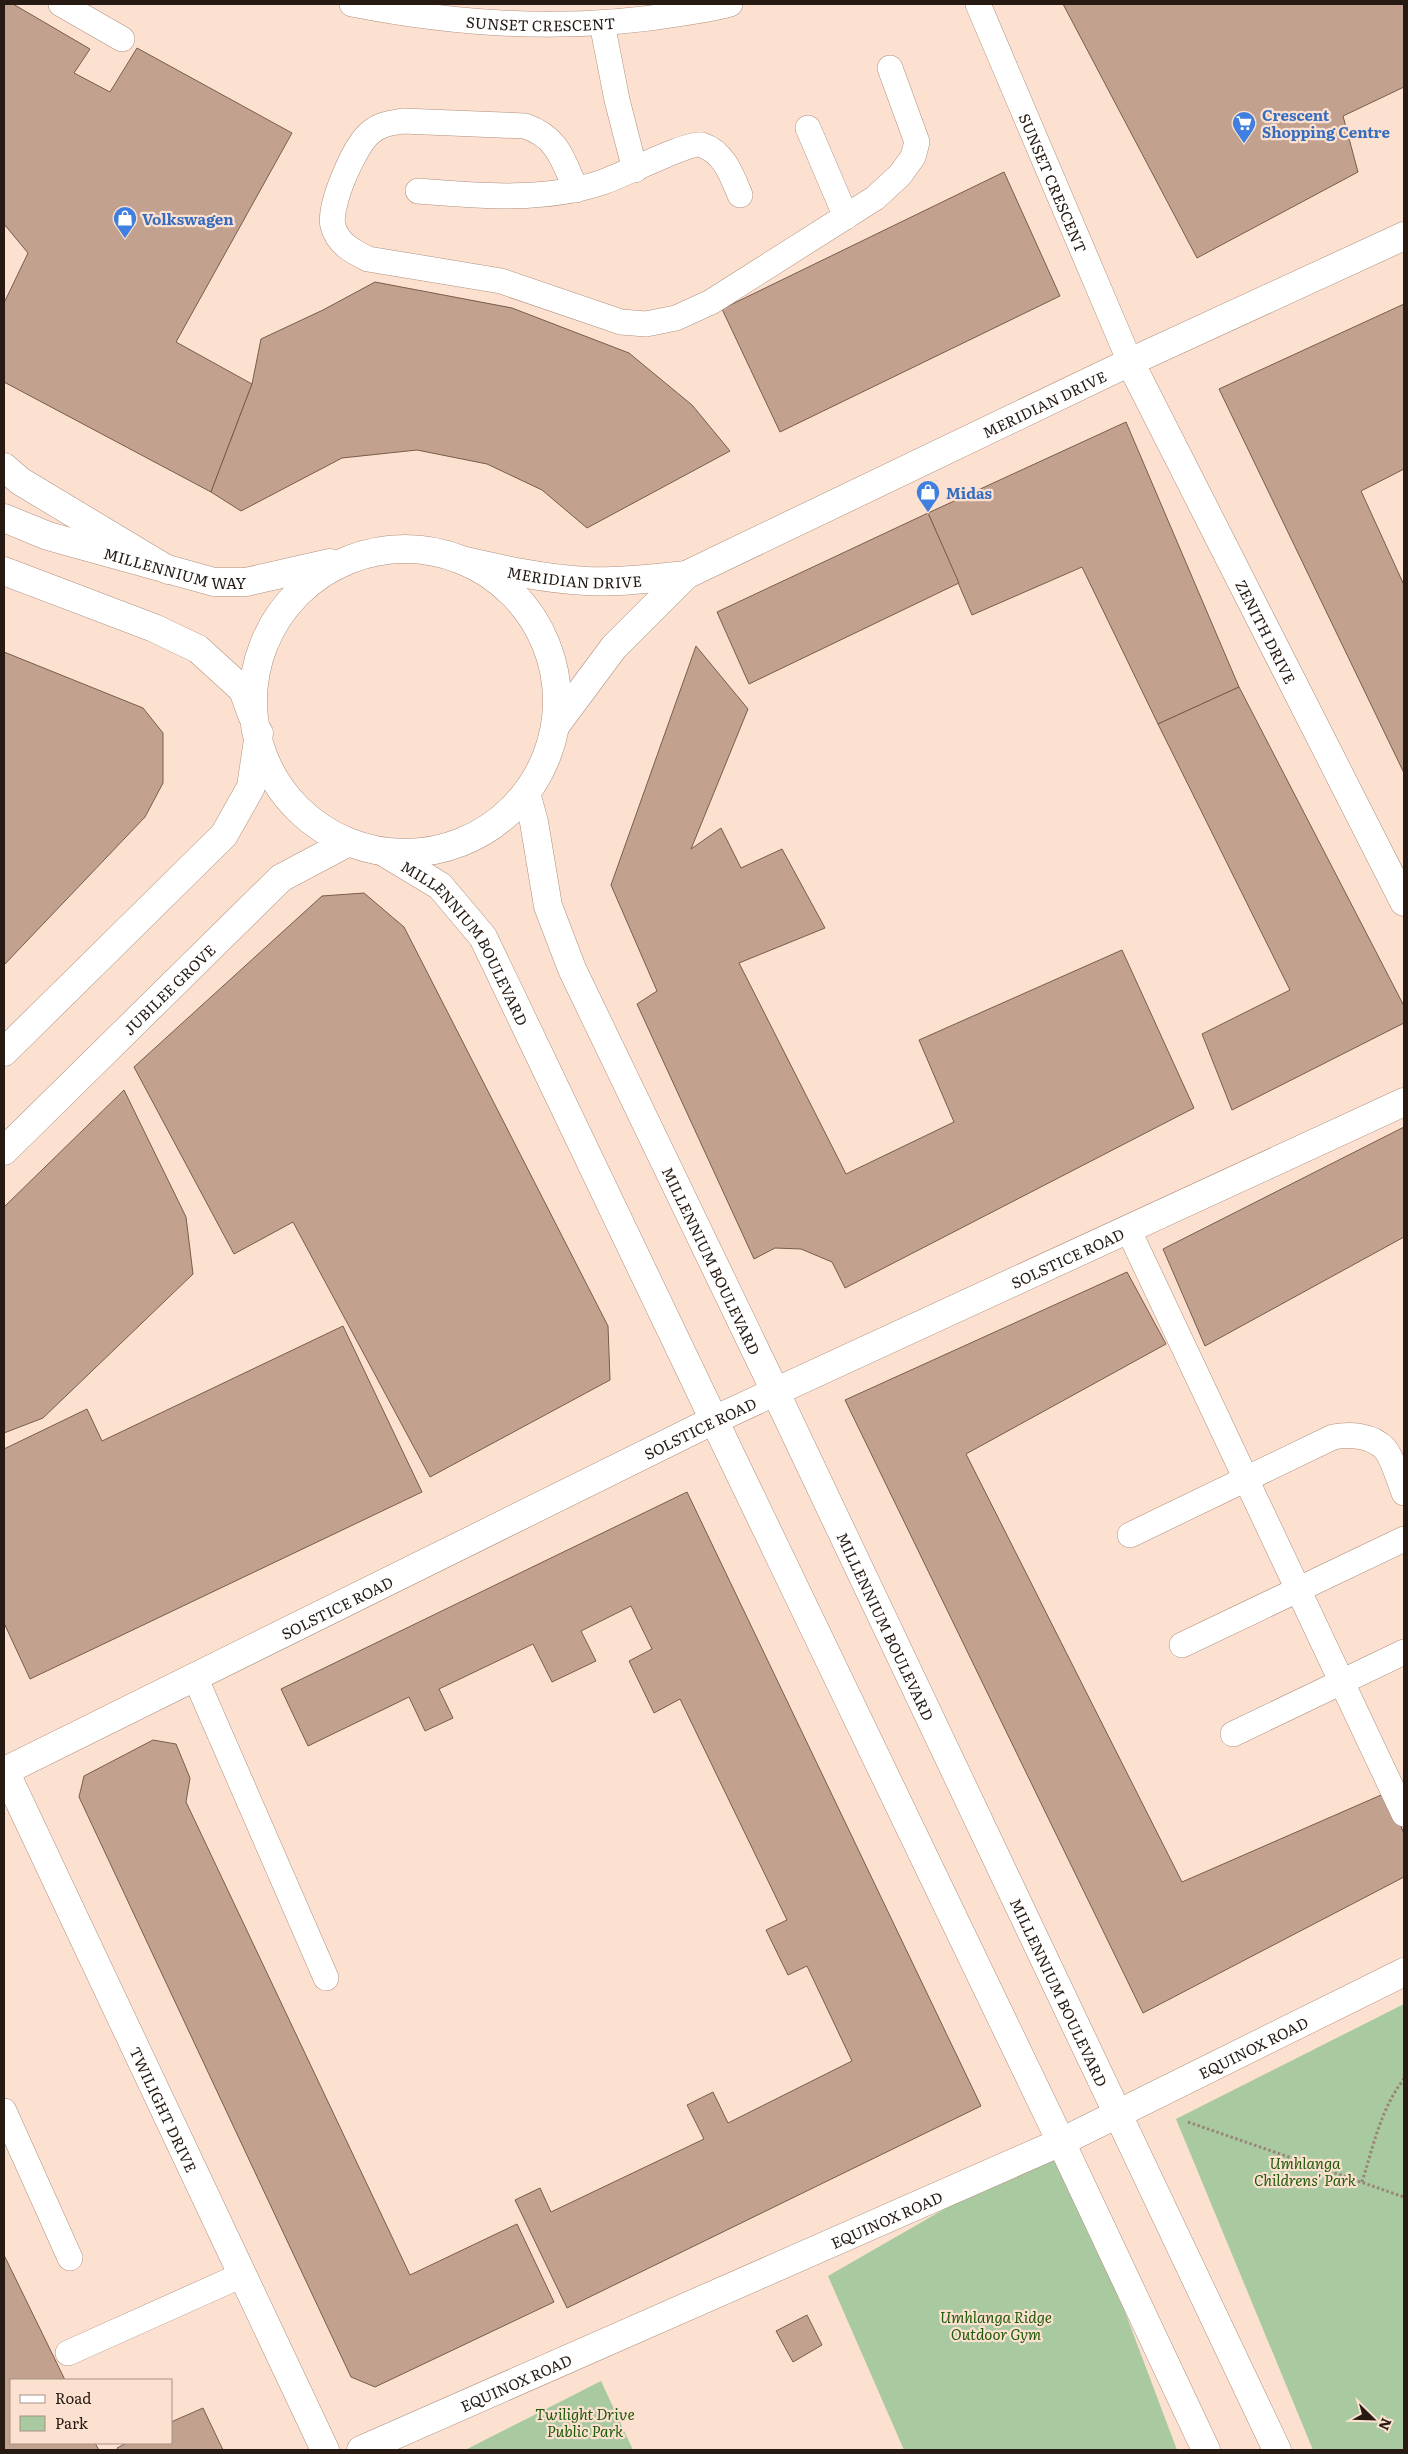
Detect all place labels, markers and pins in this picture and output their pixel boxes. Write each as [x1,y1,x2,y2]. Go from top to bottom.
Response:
place label: Crescent Shopping Centre [1262,103,1390,143]
supermarket icon: Crescent Shopping Centre [1231,110,1257,144]
shop icon: Volkswagen [112,205,138,239]
place label: Volkswagen [142,207,234,230]
shop icon: Midas [915,479,941,513]
place label: Midas [946,481,993,504]

